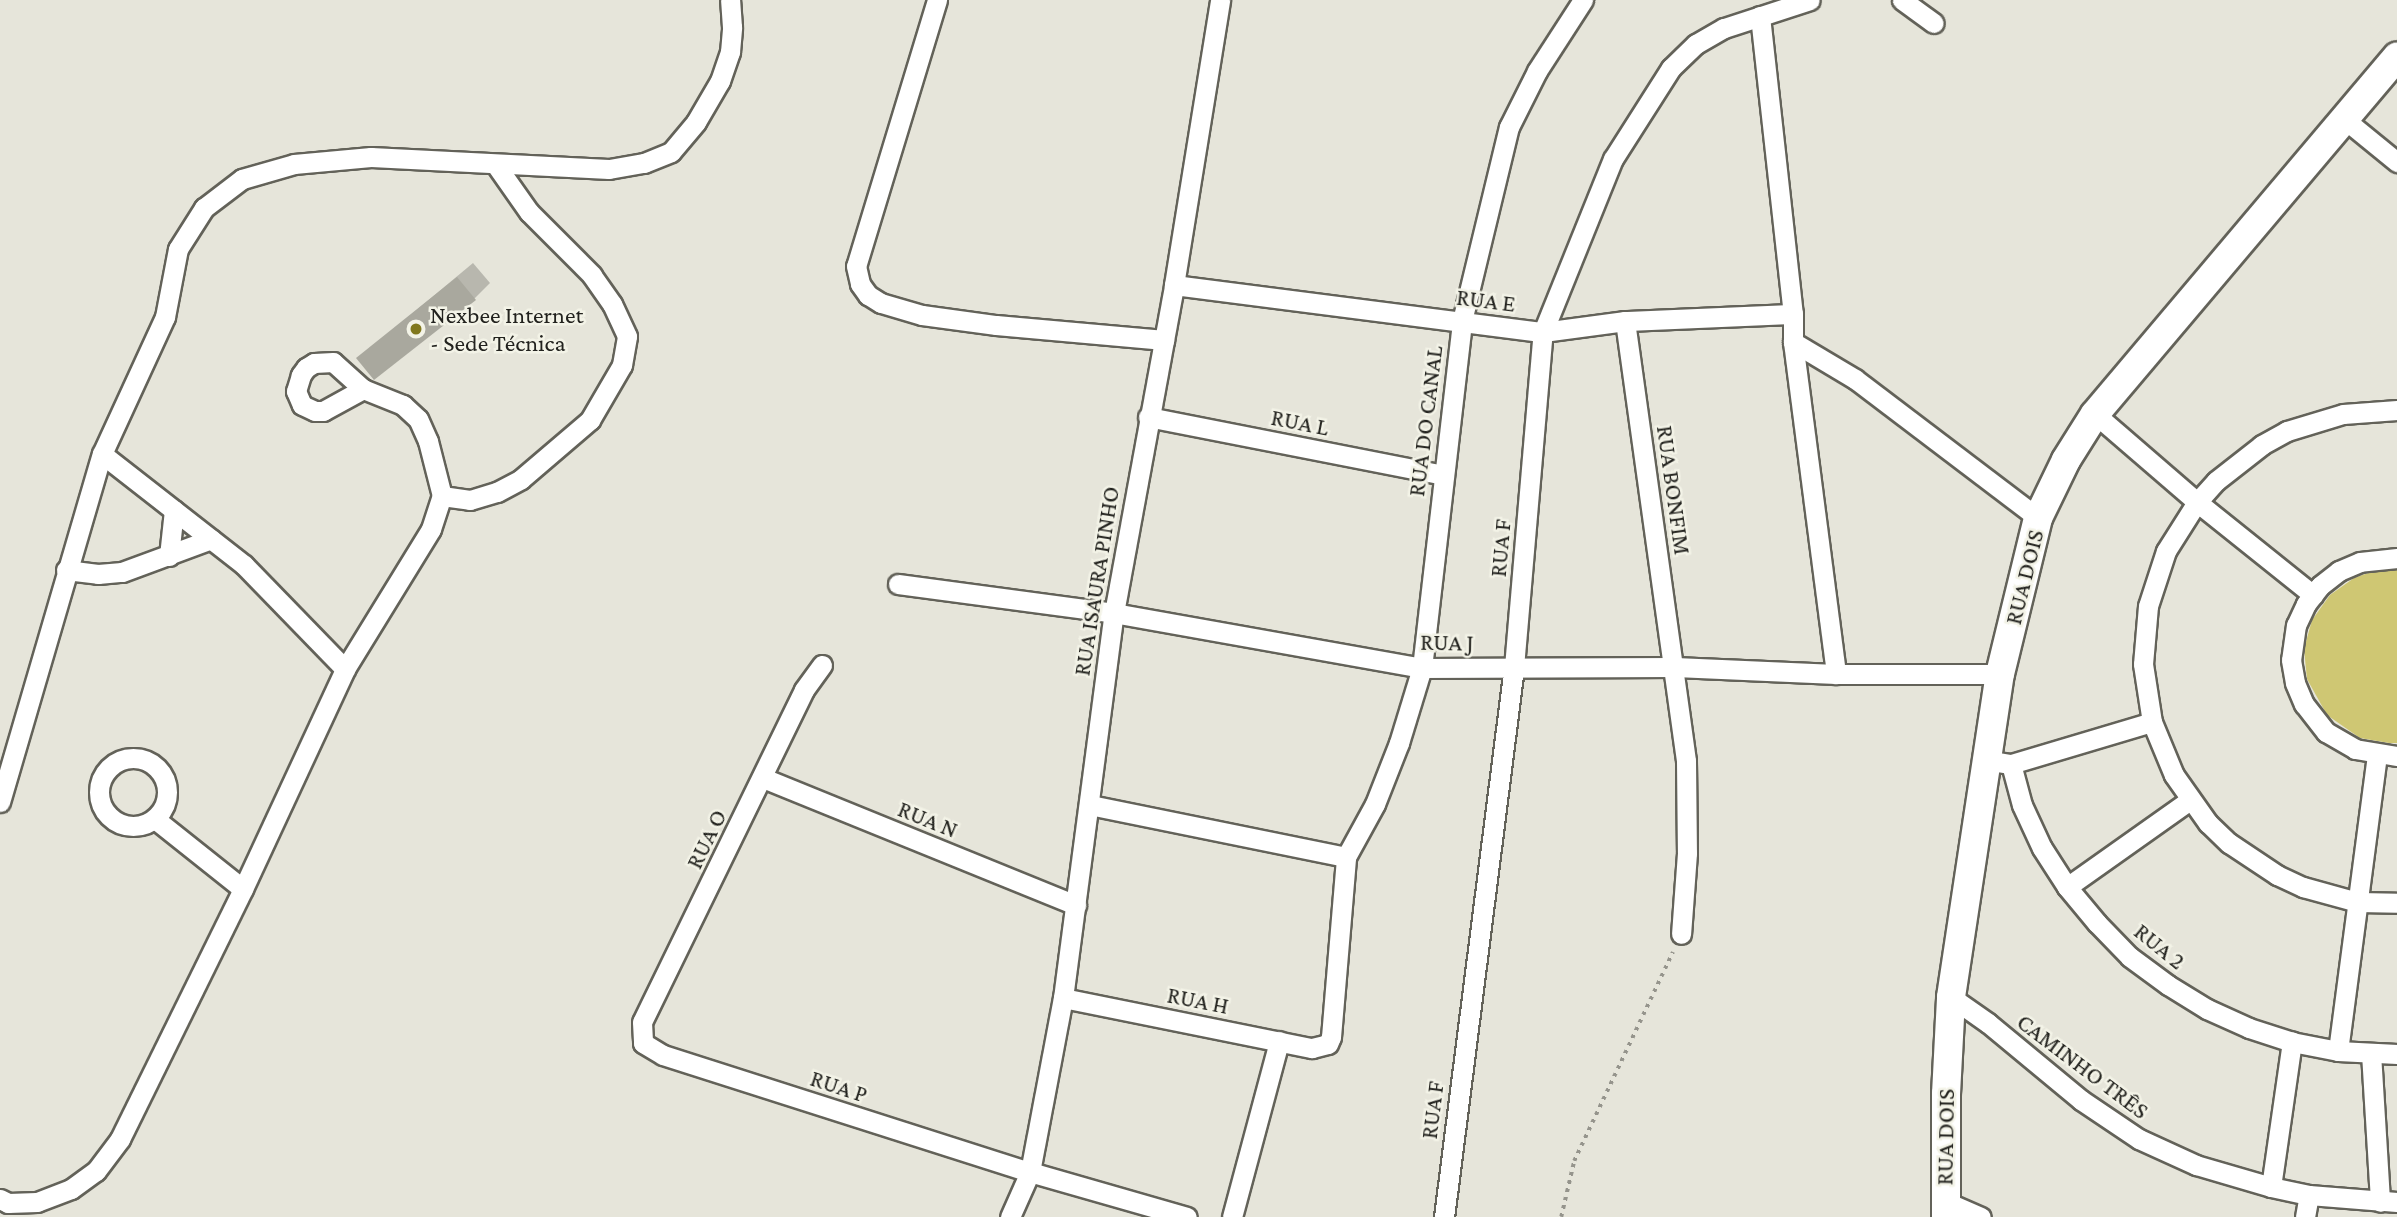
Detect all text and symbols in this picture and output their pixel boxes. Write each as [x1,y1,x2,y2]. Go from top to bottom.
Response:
street label: RUA E [1455,282,1517,318]
place label: Nexbee Internet - Sede Técnica [430,301,583,357]
marker: Nexbee Internet - Sede Técnica [408,321,424,337]
street label: RUA DO CANAL [1401,344,1449,498]
street label: RUA L [1269,402,1331,442]
street label: RUA BONFIM [1651,423,1697,557]
street label: RUA ISAURA PINHO [1067,484,1125,678]
street label: RUA F [1483,518,1517,578]
street label: RUA DOIS [1998,527,2050,627]
street label: RUA J [1420,627,1474,657]
street label: RUA N [894,794,962,844]
street label: RUA O [679,805,733,873]
street label: RUA 2 [2129,917,2191,975]
street label: RUA H [1165,980,1231,1020]
street label: CAMINHO TRÊS [2011,1007,2155,1125]
street label: RUA P [807,1063,871,1109]
street label: RUA F [1414,1079,1450,1141]
street label: RUA DOIS [1930,1088,1960,1186]

